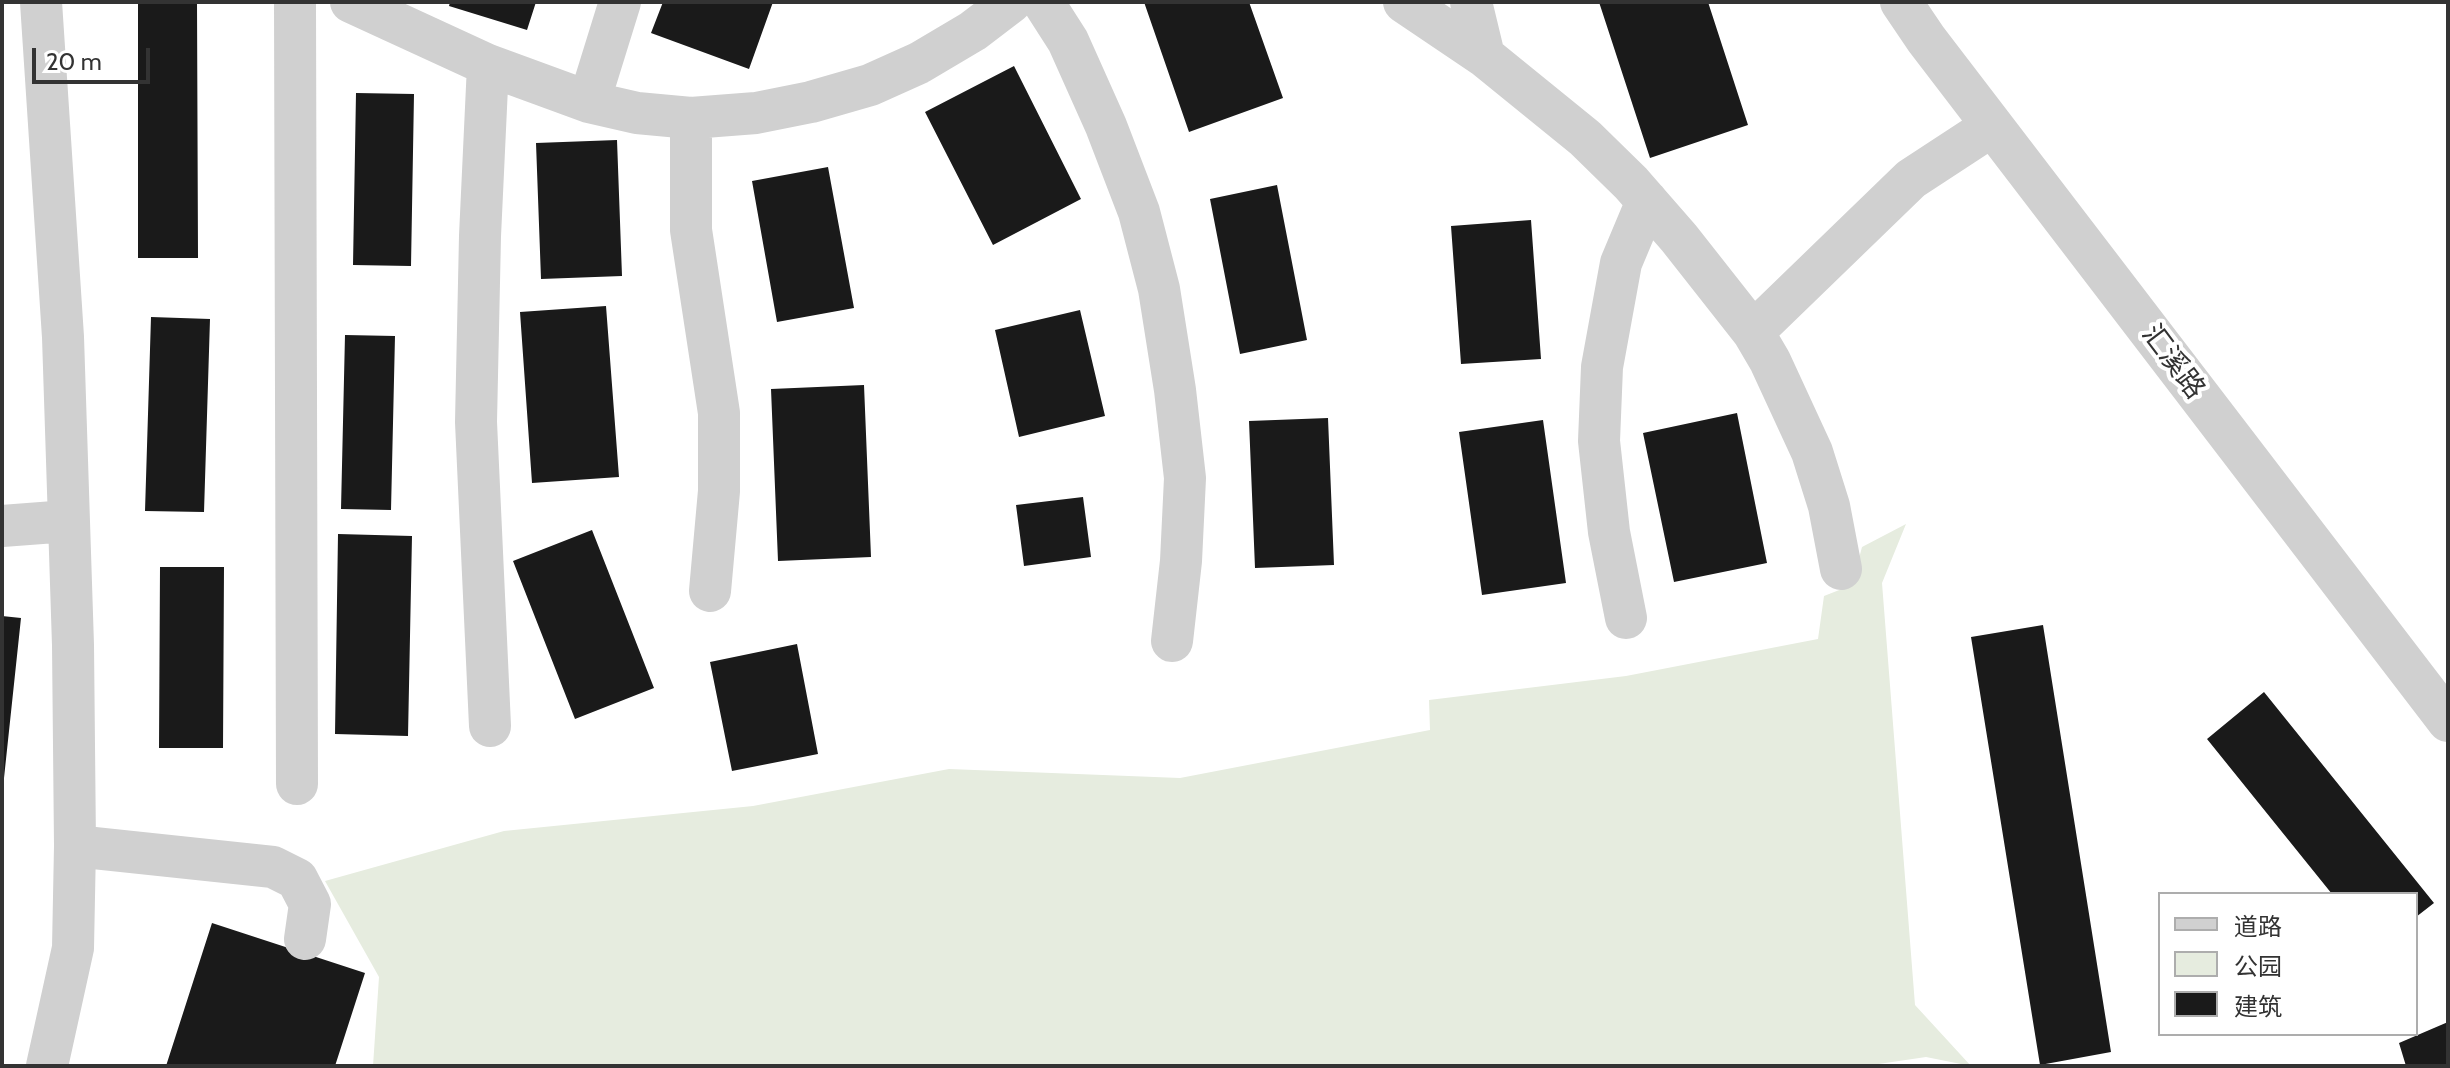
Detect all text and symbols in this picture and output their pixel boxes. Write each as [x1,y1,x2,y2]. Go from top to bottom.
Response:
scale bar [36,32,154,82]
text: 20 m [46,47,102,76]
street label: 汇溪路 [2134,318,2212,406]
legend [2158,892,2418,1036]
text: 道路 [2234,912,2282,941]
text: 公园 [2234,952,2282,981]
text: 建筑 [2234,992,2282,1021]

